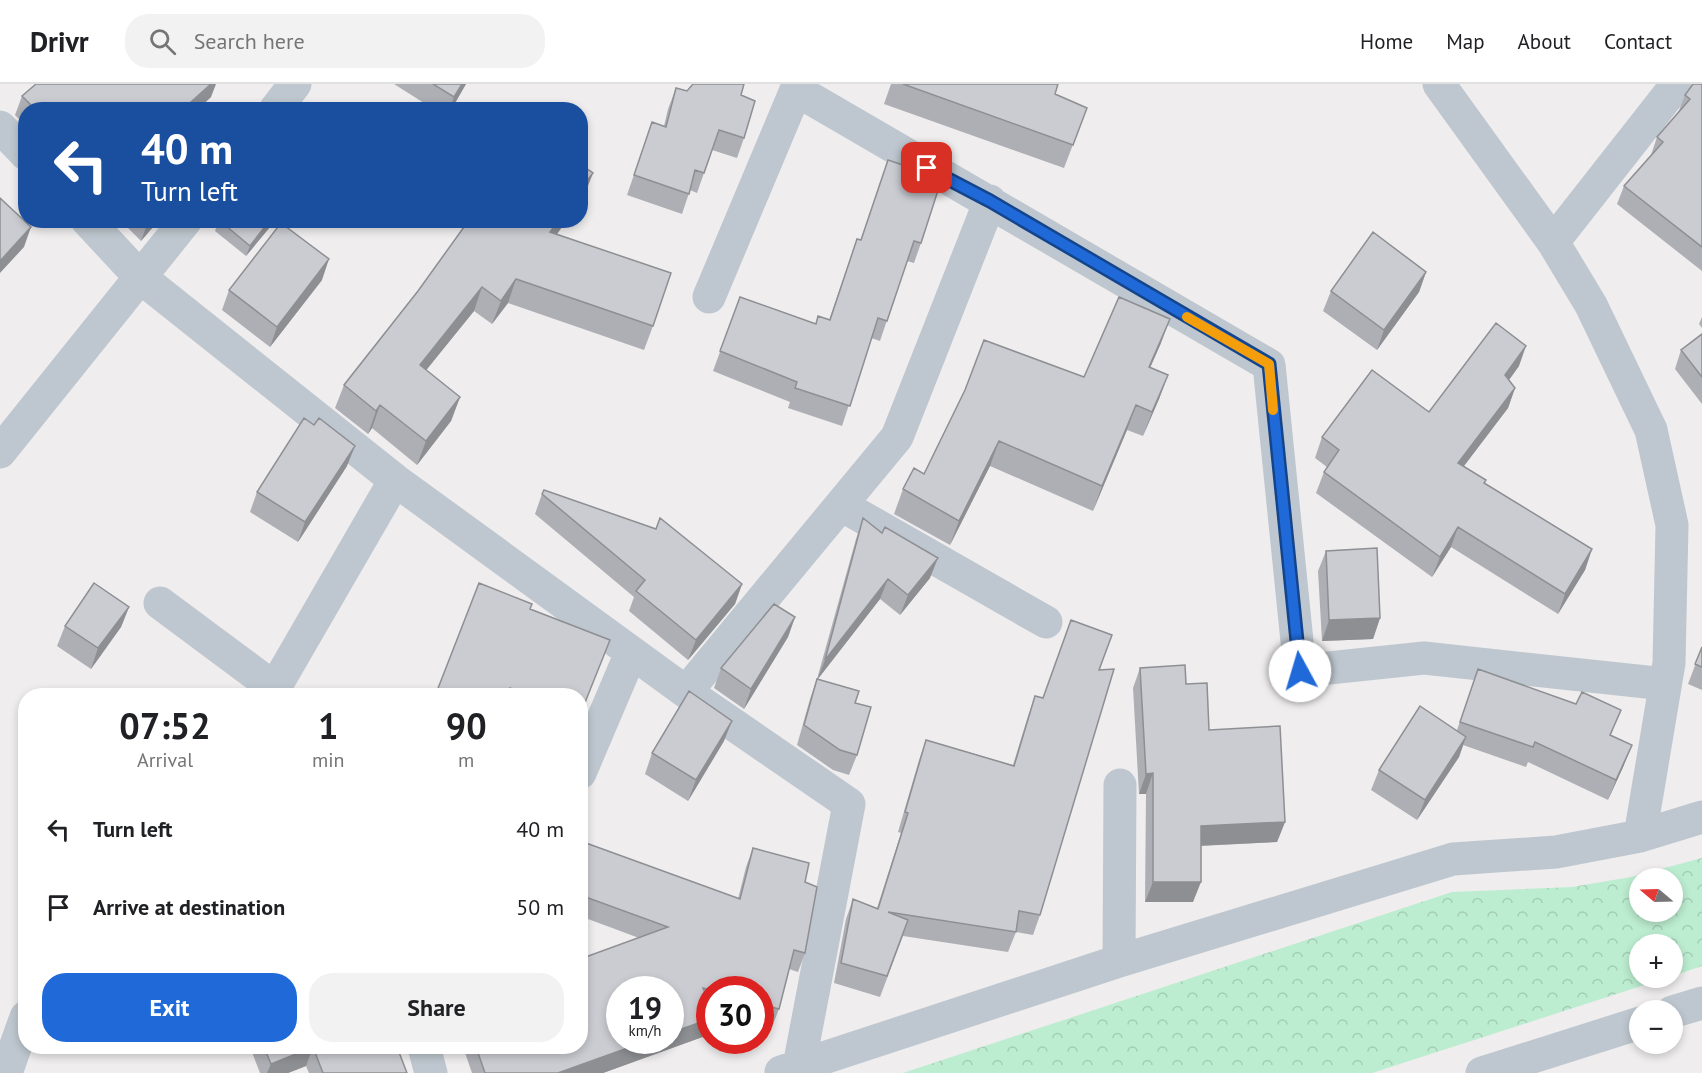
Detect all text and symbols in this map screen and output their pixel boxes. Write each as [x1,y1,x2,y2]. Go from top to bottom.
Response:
search box [125,14,545,68]
text: Drivr [30,23,89,60]
icon: search [146,25,179,58]
text: Search here [194,27,305,55]
text: Home [1360,28,1413,55]
text: Map [1446,28,1485,55]
text: About [1518,28,1571,55]
text: Contact [1604,28,1672,55]
text: 40 m [141,121,233,176]
icon: left [42,126,120,204]
pin [901,142,952,193]
icon: arrive [910,151,943,184]
text: Turn left [141,174,238,208]
position arrow [1268,639,1332,703]
text: 07:52 [119,702,211,749]
text: 1 [318,702,338,749]
text: 90 [446,702,487,749]
text: Arrival [137,747,193,773]
text: min [312,747,345,773]
text: m [458,747,474,773]
icon: left [42,813,75,846]
text: Turn left [93,815,173,843]
text: 40 m [516,815,564,843]
north arrow [1629,868,1683,922]
map controls [1629,868,1683,1054]
icon: arrive [42,891,75,924]
text: Arrive at destination [93,893,285,921]
text: 50 m [516,893,564,921]
button: + [1629,934,1683,988]
button: Exit [42,973,297,1042]
button: Share [309,973,564,1042]
speed limit sign: 30 [696,976,774,1054]
text: 19 [628,988,662,1027]
button: − [1629,1000,1683,1054]
text: km/h [629,1021,661,1040]

